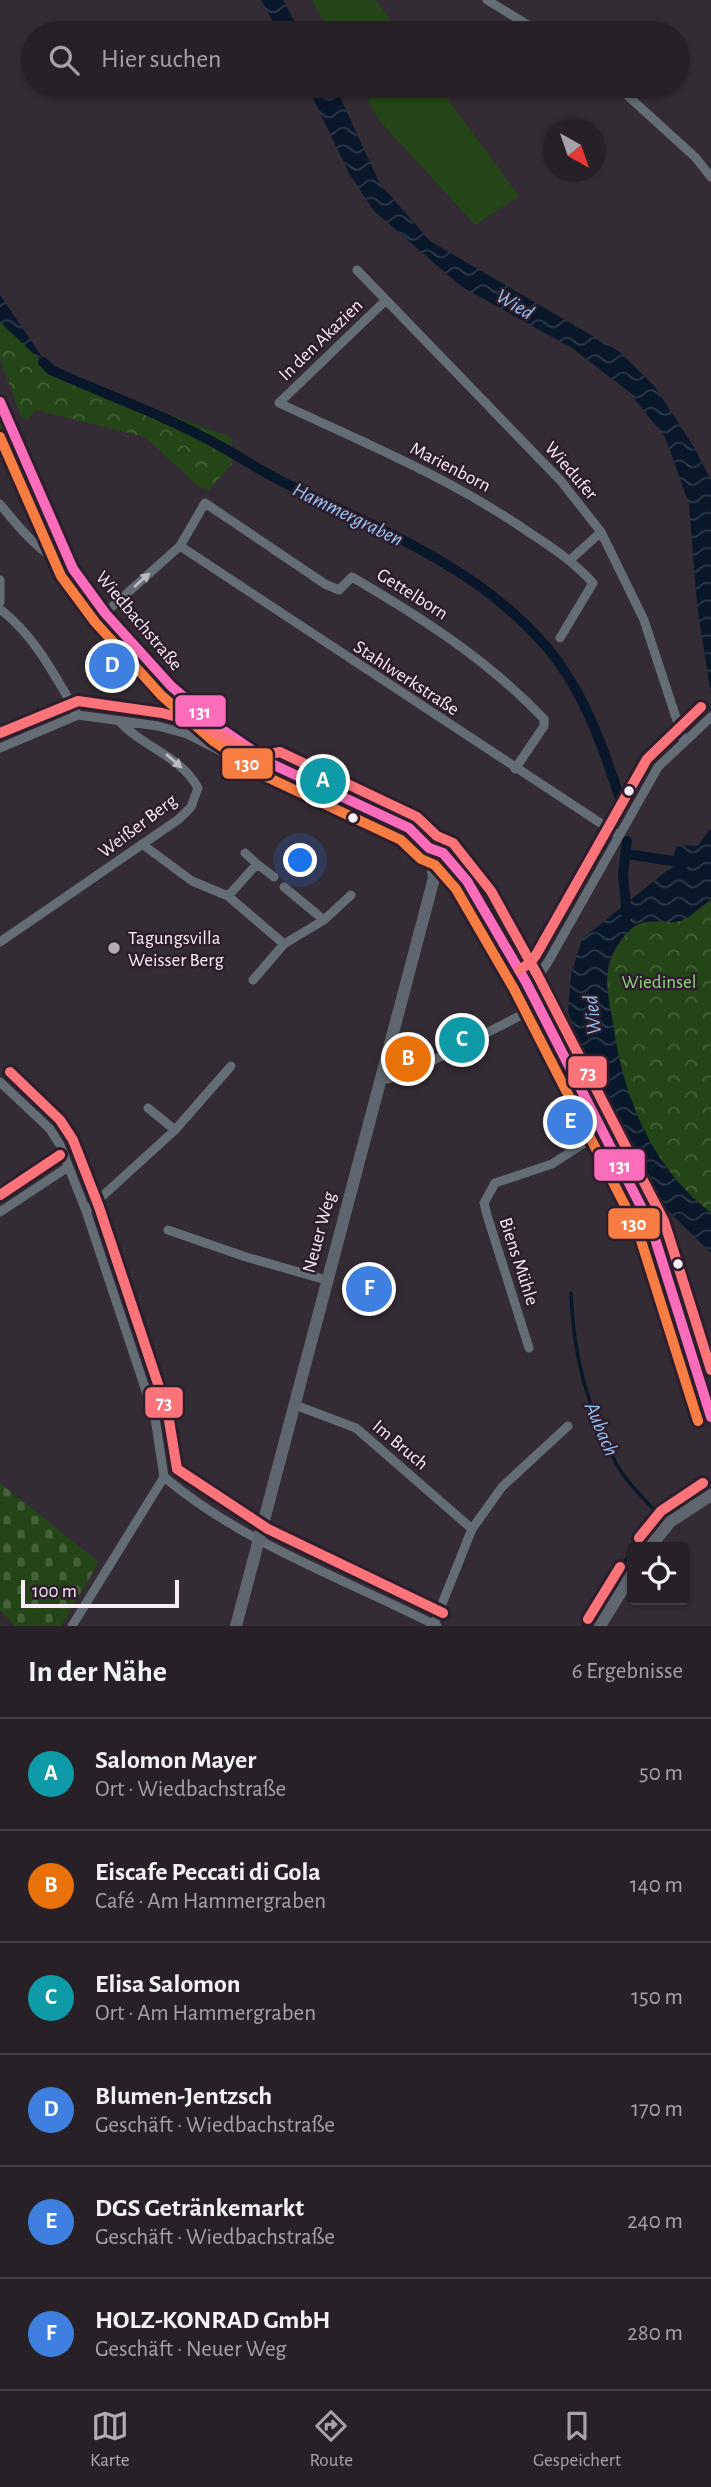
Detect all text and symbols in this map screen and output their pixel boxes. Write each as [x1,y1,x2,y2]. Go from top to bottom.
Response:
search box [21,21,690,98]
icon: search [45,41,83,79]
text: Hier suchen [101,46,222,72]
north arrow [543,119,606,182]
water label: Wied [492,285,537,324]
street label: In den Akazien [275,296,367,385]
street label: Wiedufer [541,438,601,504]
street label: Marienborn [407,439,494,496]
water label: Hammergraben [289,479,406,550]
street label: Gettelborn [373,565,451,624]
street label: Wiedbachstraße [92,568,186,674]
one-way arrow [134,573,151,588]
street label: Stahlwerkstraße [350,637,462,719]
pin: D [89,640,135,692]
line badge: 131 [174,694,227,728]
text: 131 [189,703,211,722]
line badge: 130 [221,747,274,780]
one-way arrow [165,753,182,768]
text: 130 [235,755,260,774]
pin: A [300,755,346,807]
unlabelled marker [622,784,636,798]
street label: Weißer Berg [95,790,181,862]
unlabelled marker [346,811,360,825]
your location [283,843,317,877]
place label: Tagungsvilla Weisser Berg [128,929,224,970]
marker: Tagungsvilla Weisser Berg [106,940,122,956]
park label: Wiedinsel [621,973,697,992]
water label: Wied [580,994,605,1036]
pin: C [439,1014,485,1066]
pin: B [385,1033,431,1085]
line badge: 73 [567,1055,608,1089]
text: 73 [580,1064,596,1083]
pin: E [547,1096,593,1148]
line badge: 131 [593,1148,646,1182]
text: 131 [609,1157,631,1176]
street label: Neuer Weg [300,1189,340,1275]
line badge: 130 [607,1207,661,1240]
street label: Biens Mühle [495,1215,542,1308]
text: 130 [622,1215,647,1234]
unlabelled marker [671,1257,685,1271]
pin: F [346,1263,392,1315]
line badge: 73 [144,1386,184,1419]
text: 73 [156,1394,172,1413]
water label: Aubach [580,1398,622,1459]
street label: Im Bruch [369,1417,432,1474]
map controls [627,1542,690,1605]
button: locate [627,1542,690,1605]
scale bar [21,1577,178,1609]
text: 100 m [32,1582,77,1601]
text: In der Nähe [28,1657,167,1687]
text: 6 Ergebnisse [572,1660,683,1683]
text: Salomon Mayer [95,1747,256,1773]
text: A [44,1762,58,1785]
text: 50 m [639,1762,683,1785]
text: Ort · Wiedbachstraße [95,1778,286,1801]
text: Eiscafe Peccati di Gola [95,1859,321,1885]
text: B [44,1874,58,1897]
text: 140 m [630,1874,683,1897]
text: Café · Am Hammergraben [95,1890,326,1913]
text: Elisa Salomon [95,1971,241,1997]
text: C [45,1986,57,2009]
text: 150 m [631,1986,683,2009]
text: Ort · Am Hammergraben [95,2002,316,2025]
text: Blumen-Jentzsch [95,2083,272,2109]
text: D [43,2098,59,2121]
text: 170 m [631,2098,683,2121]
text: Geschäft · Wiedbachstraße [95,2114,335,2137]
text: DGS Getränkemarkt [95,2195,304,2221]
text: E [45,2210,57,2233]
text: 240 m [627,2210,683,2233]
text: Geschäft · Wiedbachstraße [95,2226,335,2249]
text: HOLZ-KONRAD GmbH [95,2307,330,2333]
text: F [46,2322,56,2345]
text: 280 m [627,2322,683,2345]
text: Geschäft · Neuer Weg [95,2338,287,2361]
tab: Karte [90,2407,129,2472]
tab: Route [310,2407,353,2472]
tab: Gespeichert [533,2407,621,2472]

